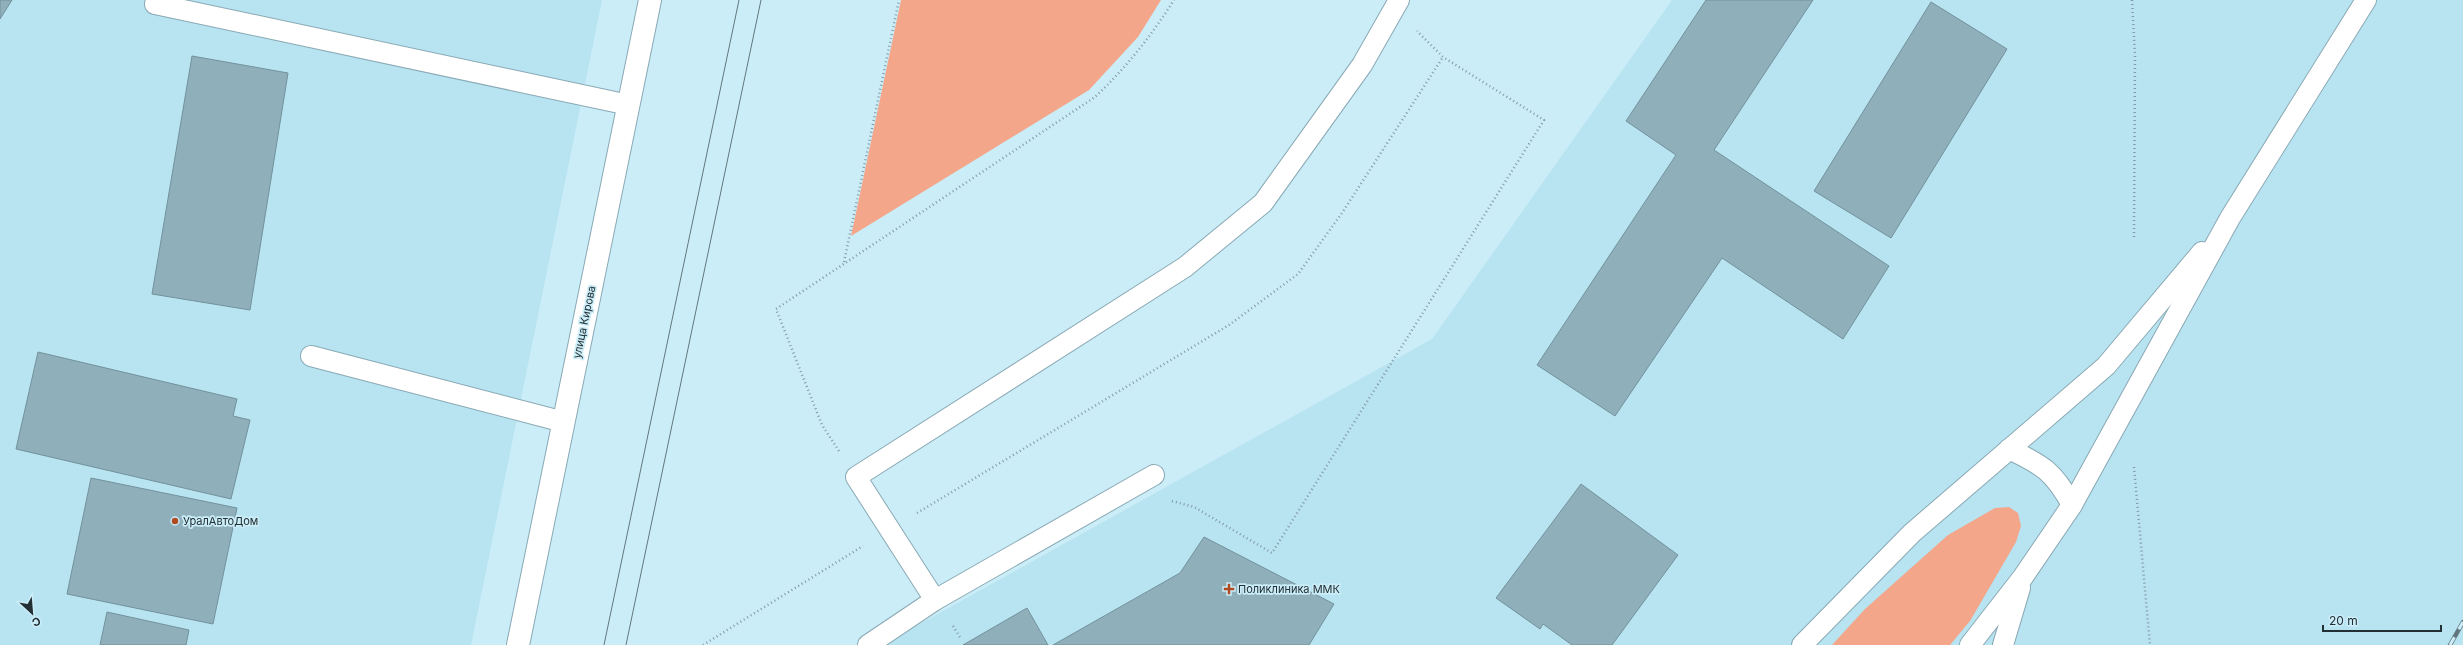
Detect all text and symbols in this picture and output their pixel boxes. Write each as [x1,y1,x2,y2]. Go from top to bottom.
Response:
street label: улица Кирова [569,284,599,360]
place label: УралАвтоДом [183,514,258,528]
marker: УралАвтоДом [170,516,180,526]
place label: Поликлиника ММК [1238,582,1341,596]
marker: Поликлиника ММК [1223,583,1235,595]
north arrow [12,593,52,633]
scale bar [2323,607,2441,633]
text: 20 m [2329,613,2358,628]
text: С [30,614,43,630]

